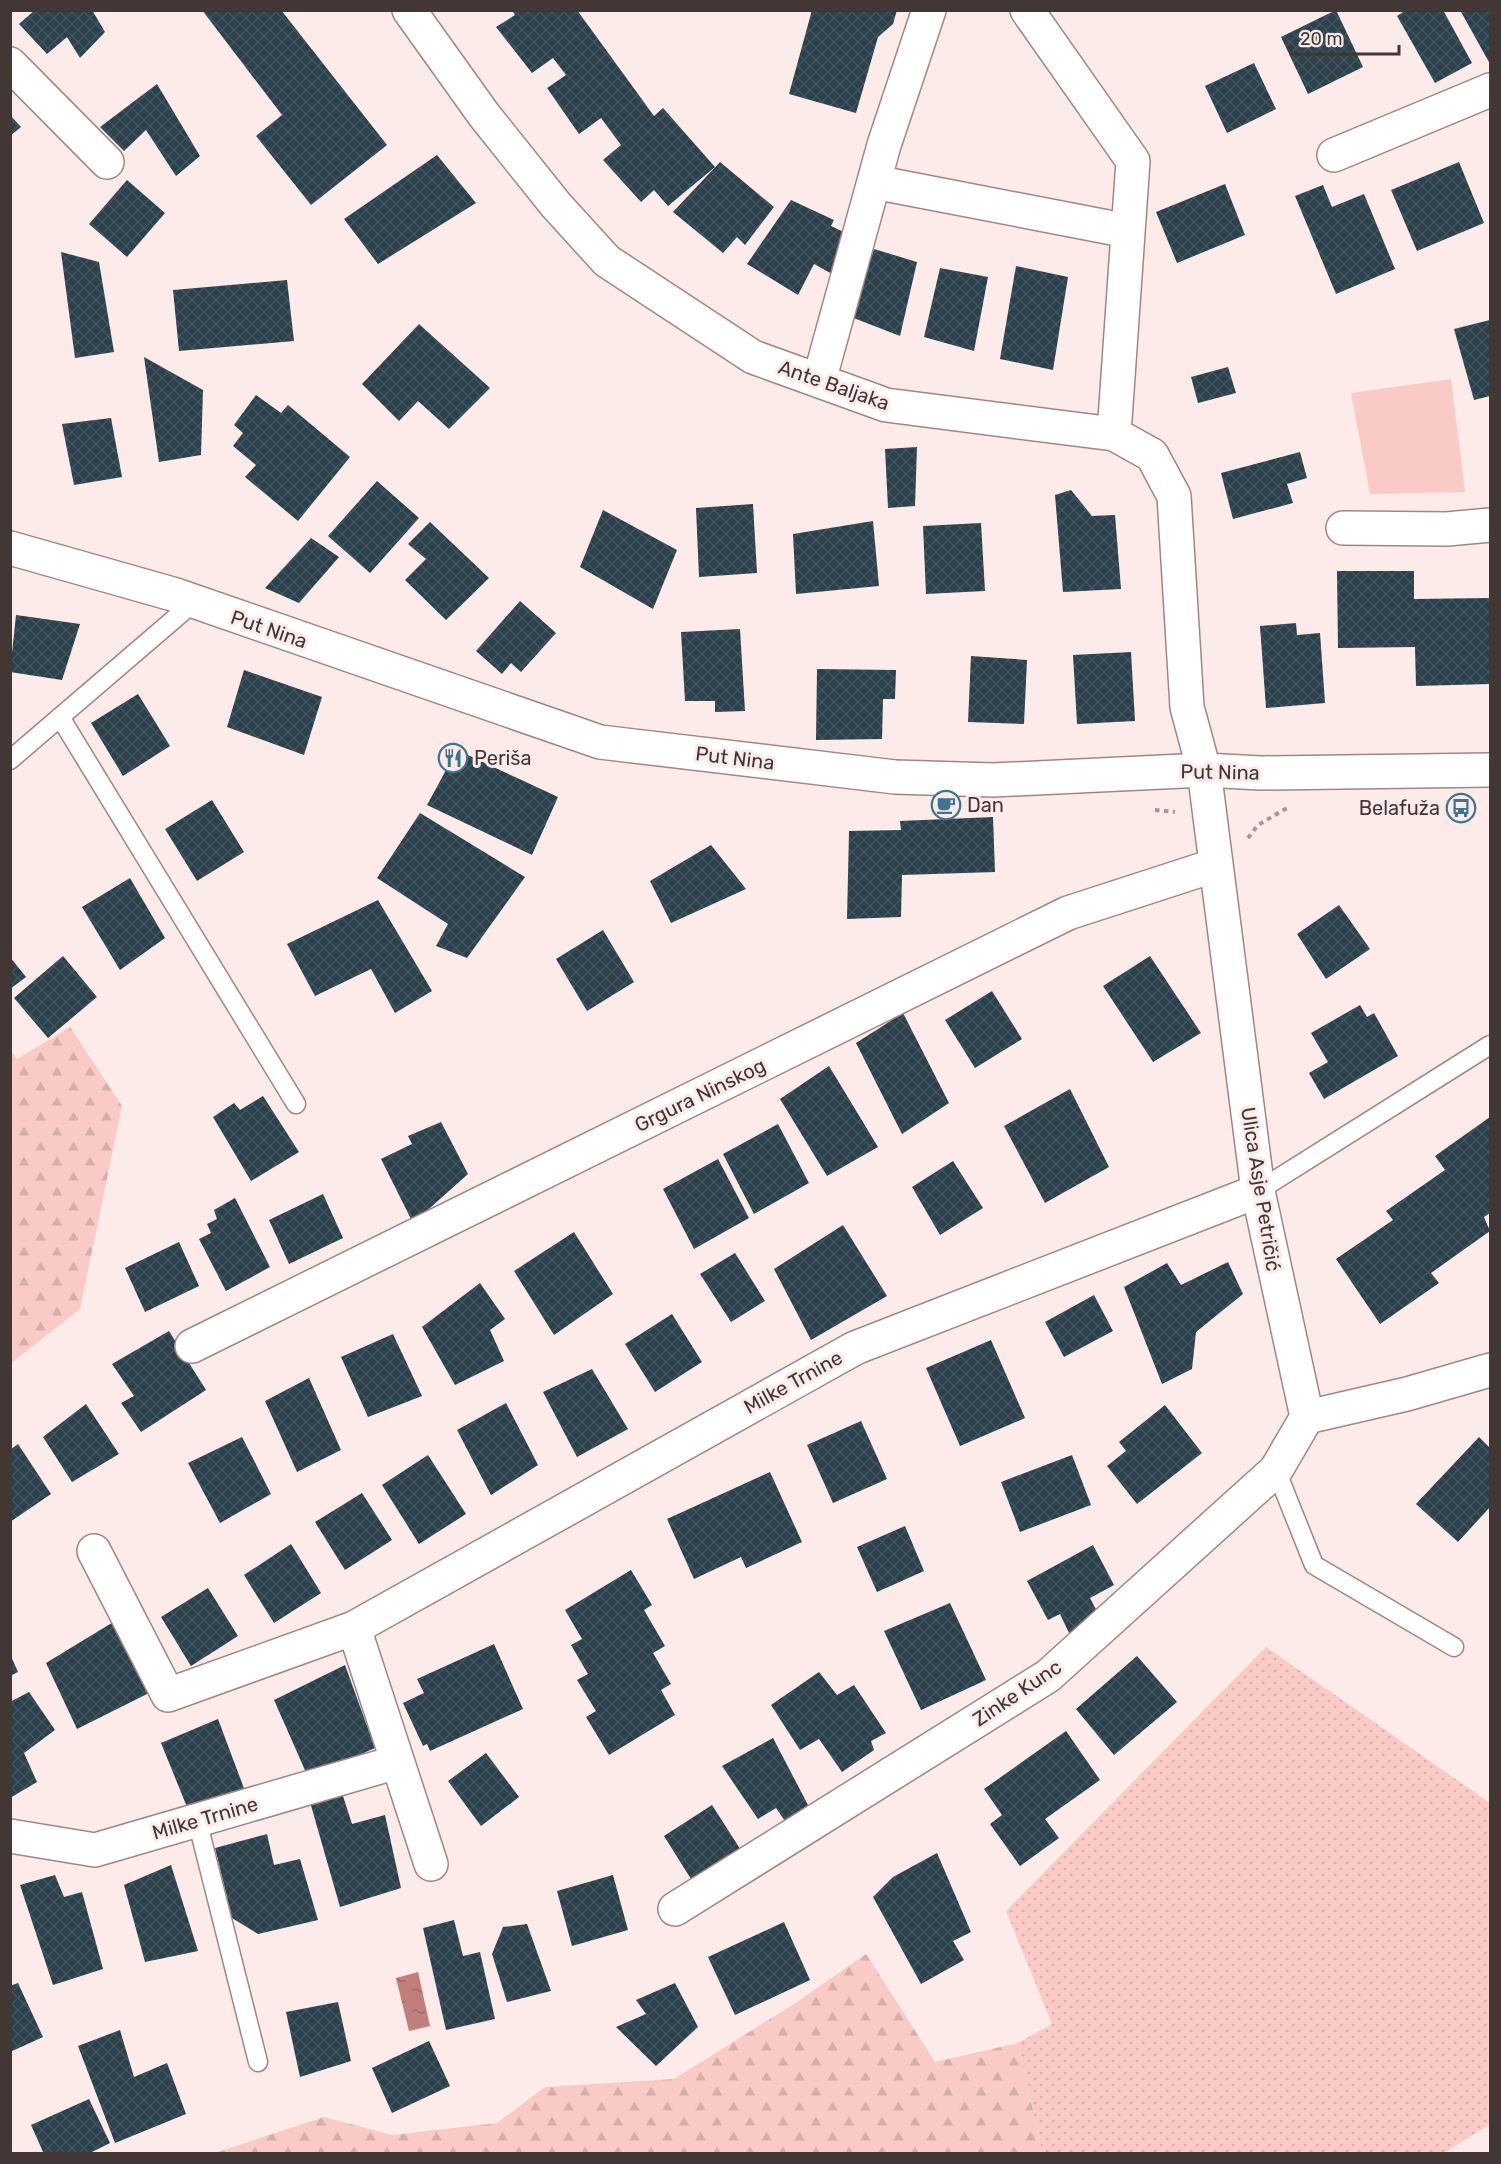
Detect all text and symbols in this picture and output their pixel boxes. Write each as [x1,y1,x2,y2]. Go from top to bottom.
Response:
scale bar [1291,18,1399,56]
text: 20 m [1300,28,1342,50]
street label: Ante Baljaka [775,355,893,415]
street label: Put Nina [228,605,310,653]
street label: Put Nina [694,741,776,775]
restaurant icon: Periša [437,742,469,774]
place label: Periša [474,746,532,770]
street label: Put Nina [1180,759,1260,785]
cafe icon: Dan [930,789,962,821]
bus stop icon: Belafuža [1445,792,1477,824]
place label: Dan [967,793,1004,817]
place label: Belafuža [1359,796,1440,820]
street label: Grgura Ninskog [631,1053,769,1137]
street label: Ulica Asje Petričić [1236,1105,1286,1273]
street label: Milke Trnine [740,1345,846,1419]
street label: Zinke Kunc [968,1655,1066,1731]
street label: Milke Trnine [149,1791,261,1845]

